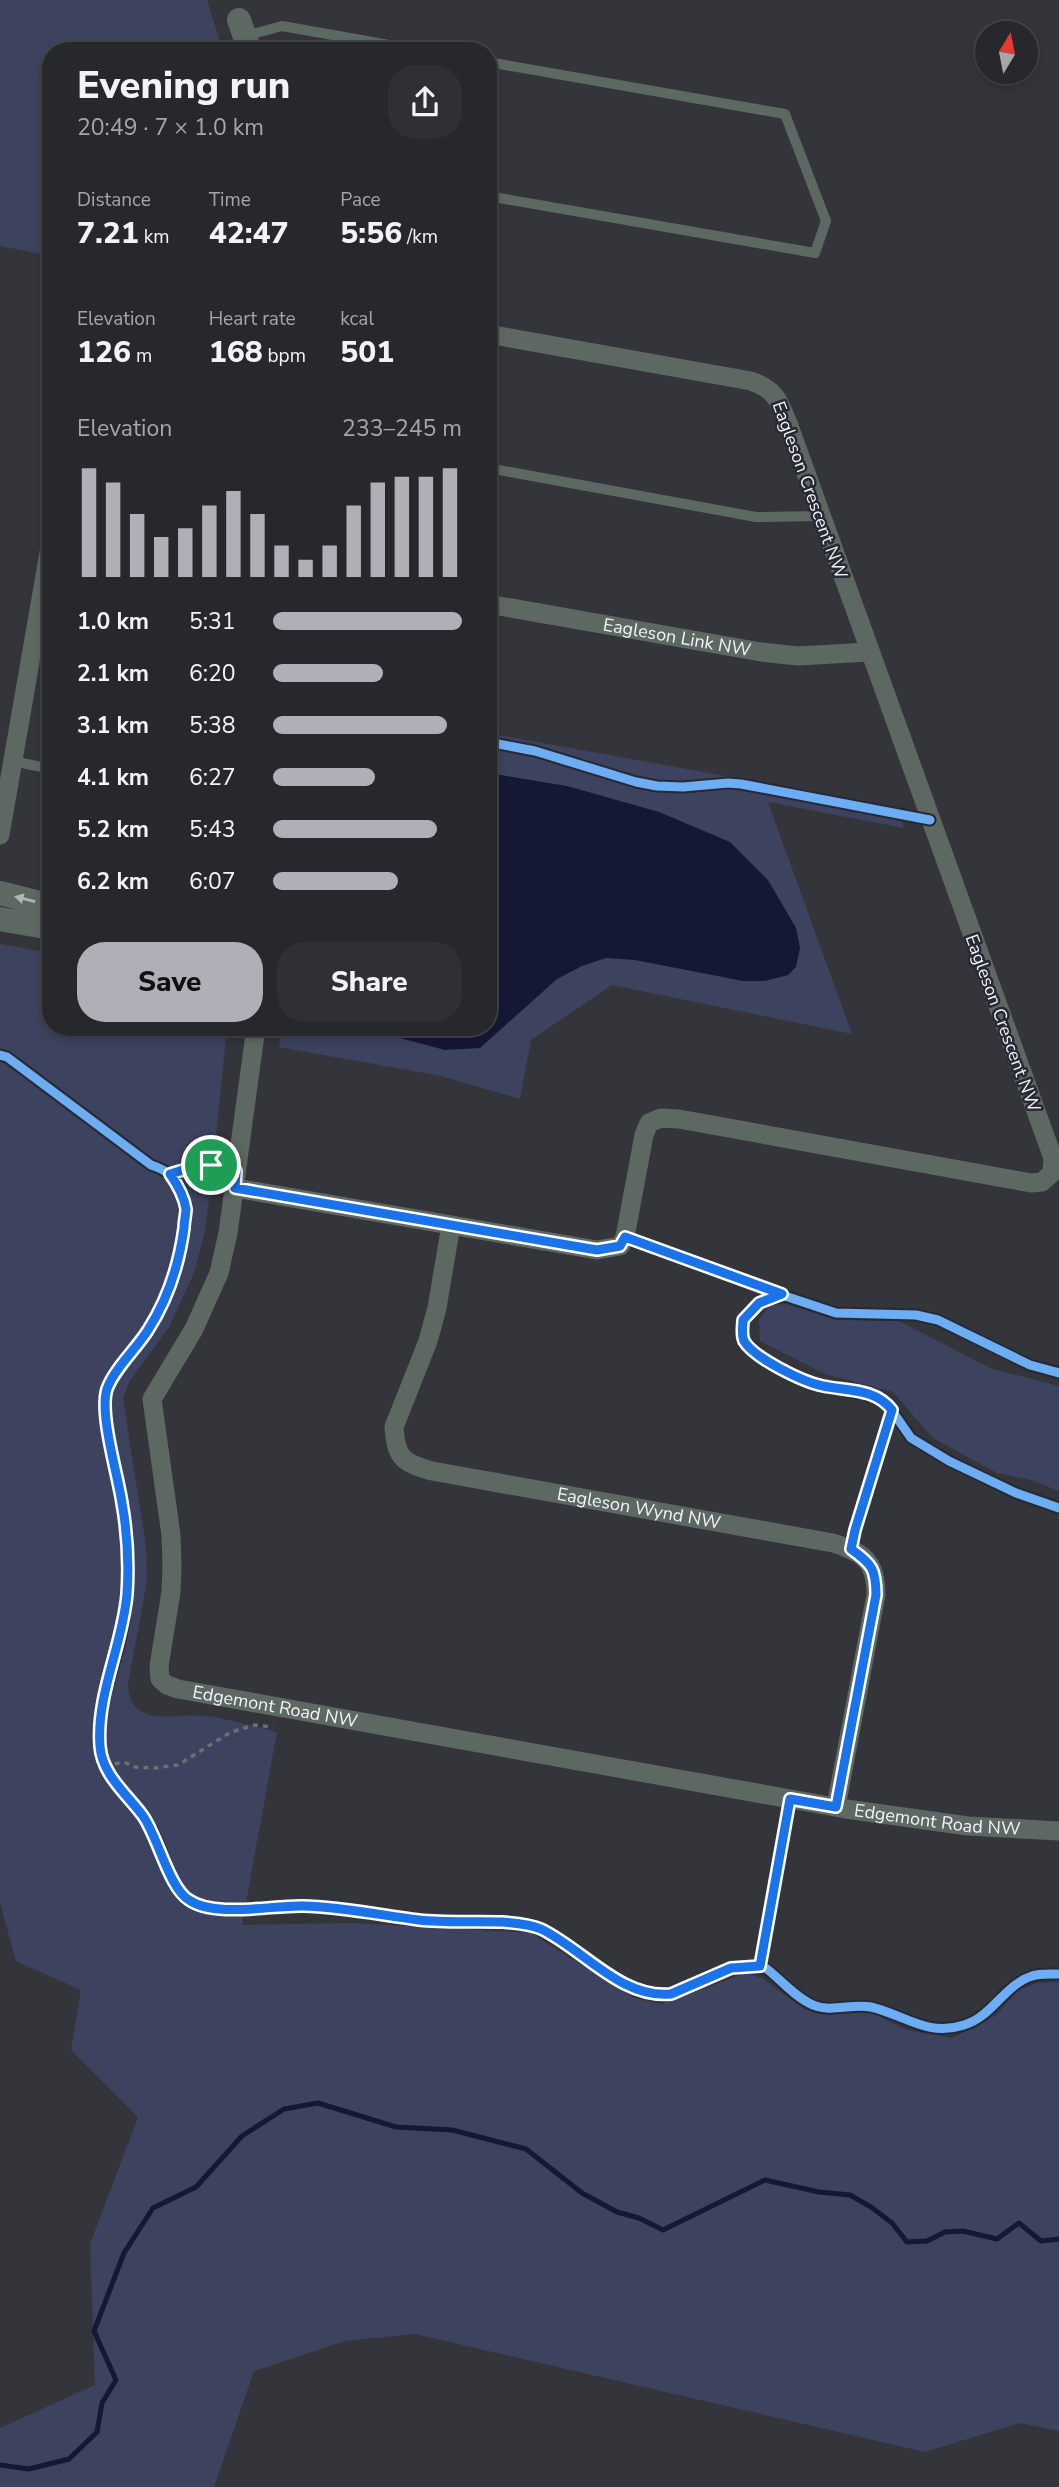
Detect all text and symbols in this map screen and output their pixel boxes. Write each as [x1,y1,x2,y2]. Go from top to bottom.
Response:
north arrow [975,21,1038,84]
map controls [975,21,1038,84]
text: Evening run [77,60,290,111]
button: share [388,65,462,139]
text: 20:49 · 7 × 1.0 km [77,112,264,143]
text: Distance [77,187,151,213]
text: Time [209,187,251,213]
text: Pace [340,187,381,213]
text: 7.21 [77,213,139,254]
text: 42:47 [209,213,288,254]
text: 5:56 [340,213,402,254]
text: km [139,224,169,250]
text: /km [402,224,438,250]
text: Elevation [77,306,156,332]
text: Heart rate [209,306,296,332]
text: kcal [340,306,374,332]
text: 126 [77,332,131,373]
text: 168 [209,332,263,373]
text: 501 [340,332,394,373]
text: m [131,343,152,369]
text: bpm [263,343,306,369]
street label: Eagleson Crescent NW [767,398,853,582]
text: Elevation [77,413,172,444]
text: 233–245 m [342,413,462,444]
text: 1.0 km [77,606,149,637]
text: 5:31 [189,606,236,637]
street label: Eagleson Link NW [601,612,753,662]
text: 2.1 km [77,658,149,689]
text: 6:20 [189,658,236,689]
text: 3.1 km [77,710,149,741]
text: 5:38 [189,710,236,741]
text: 4.1 km [77,762,149,793]
text: 6:27 [189,762,236,793]
text: 5.2 km [77,814,149,845]
text: 5:43 [189,814,236,845]
text: 6.2 km [77,866,149,897]
text: 6:07 [189,866,236,897]
one-way arrow [14,893,36,904]
street label: Eagleson Crescent NW [960,931,1046,1115]
button: Save [77,942,263,1022]
button: Share [277,942,462,1022]
pin [181,1135,241,1195]
icon: arrive [192,1146,230,1184]
street label: Eagleson Wynd NW [555,1482,723,1535]
street label: Edgemont Road NW [191,1680,360,1733]
street label: Edgemont Road NW [853,1798,1021,1841]

